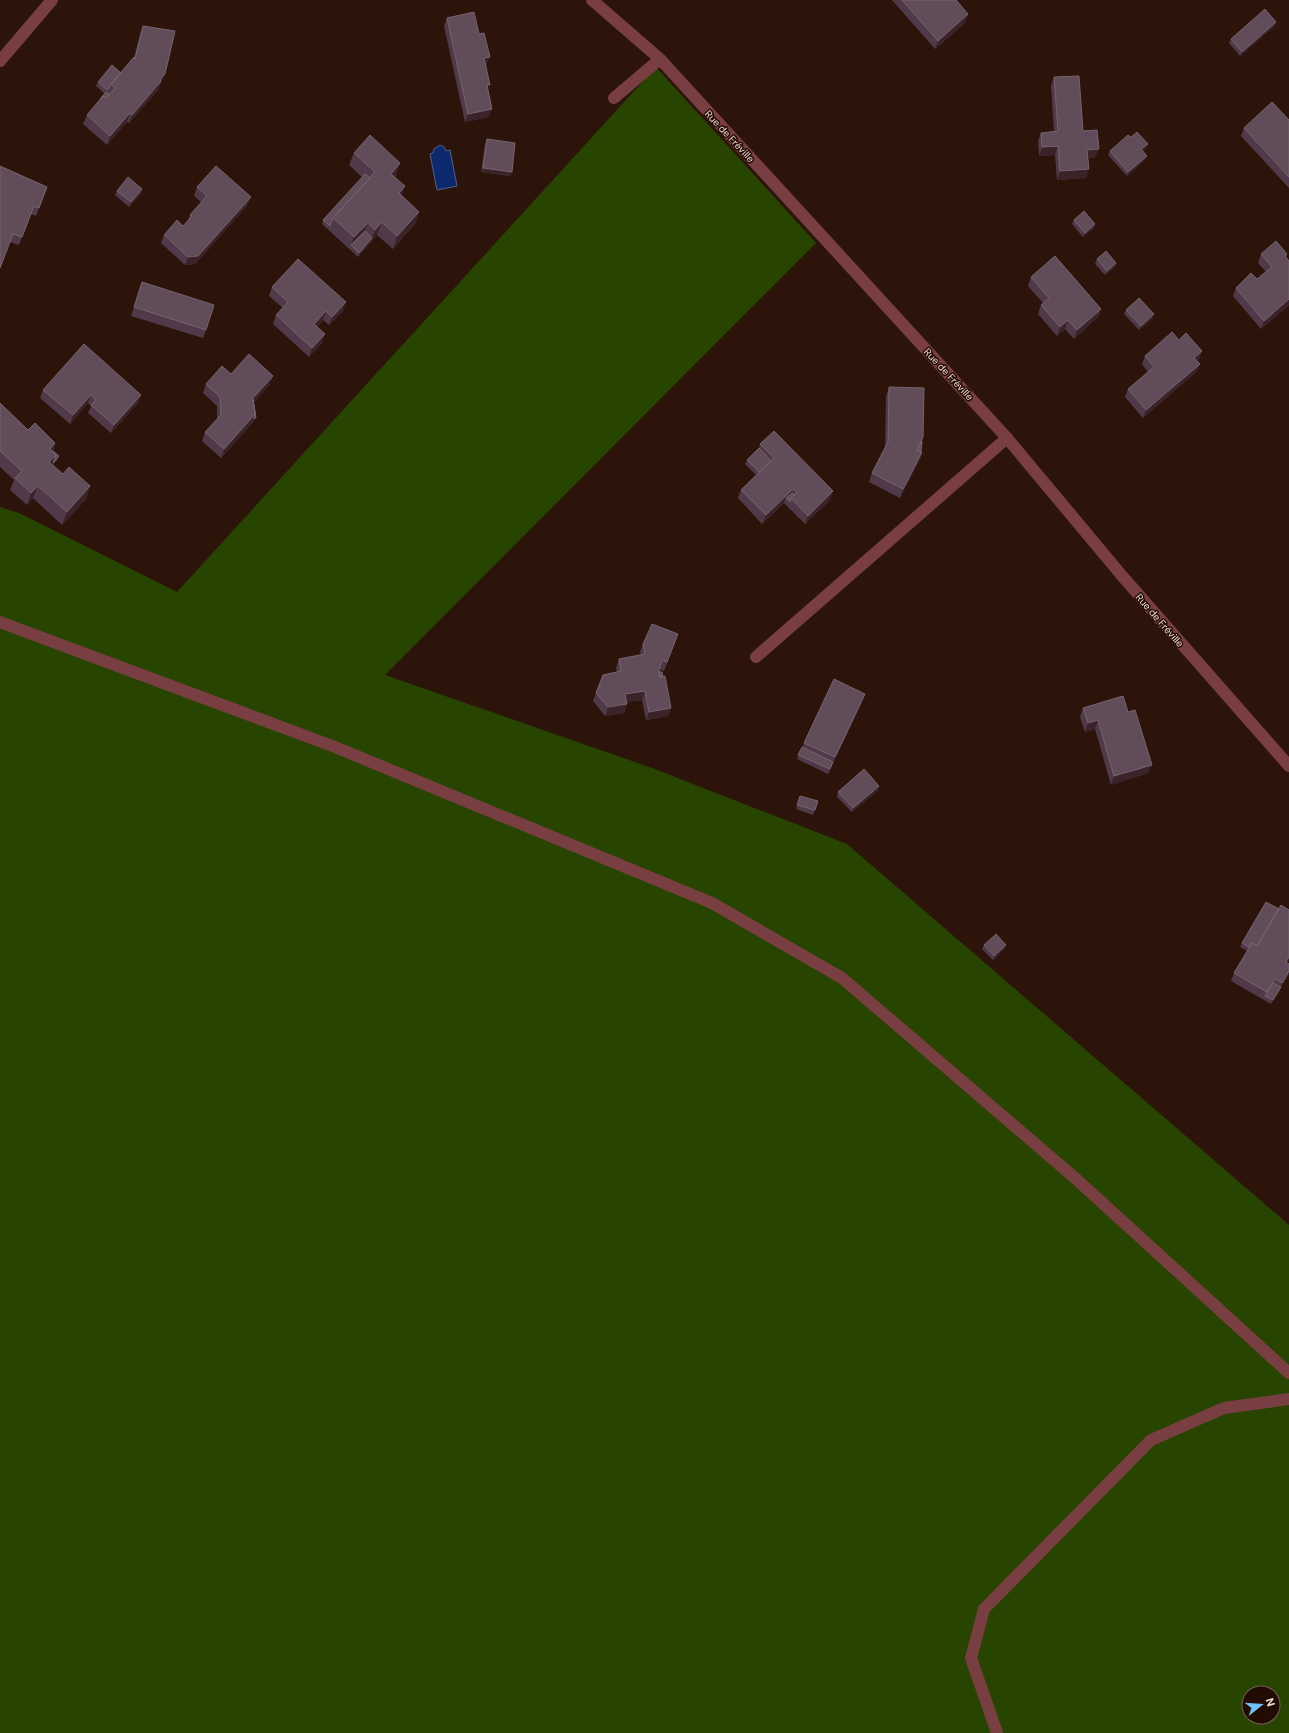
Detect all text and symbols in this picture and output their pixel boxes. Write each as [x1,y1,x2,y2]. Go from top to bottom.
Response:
street label: Rue de Fréville [702,107,757,165]
street label: Rue de Fréville [921,345,976,403]
street label: Rue de Fréville [1133,591,1187,650]
north arrow [1241,1685,1281,1725]
text: N [1263,1696,1278,1708]

